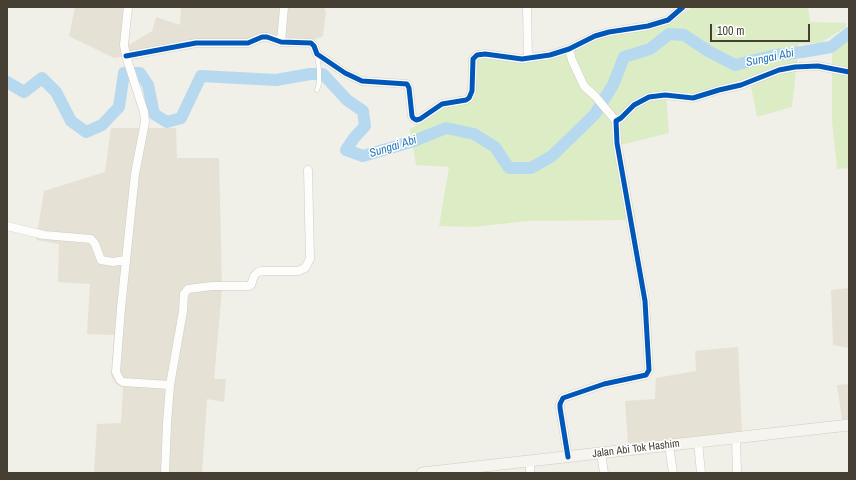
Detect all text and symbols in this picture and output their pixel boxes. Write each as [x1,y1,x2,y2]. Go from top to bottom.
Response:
scale bar [712,16,812,42]
text: 100 m [717,23,744,39]
water label: Sungai Abi [745,46,795,70]
water label: Sungai Abi [368,133,418,161]
street label: Jalan Abi Tok Hashim [592,437,680,461]

